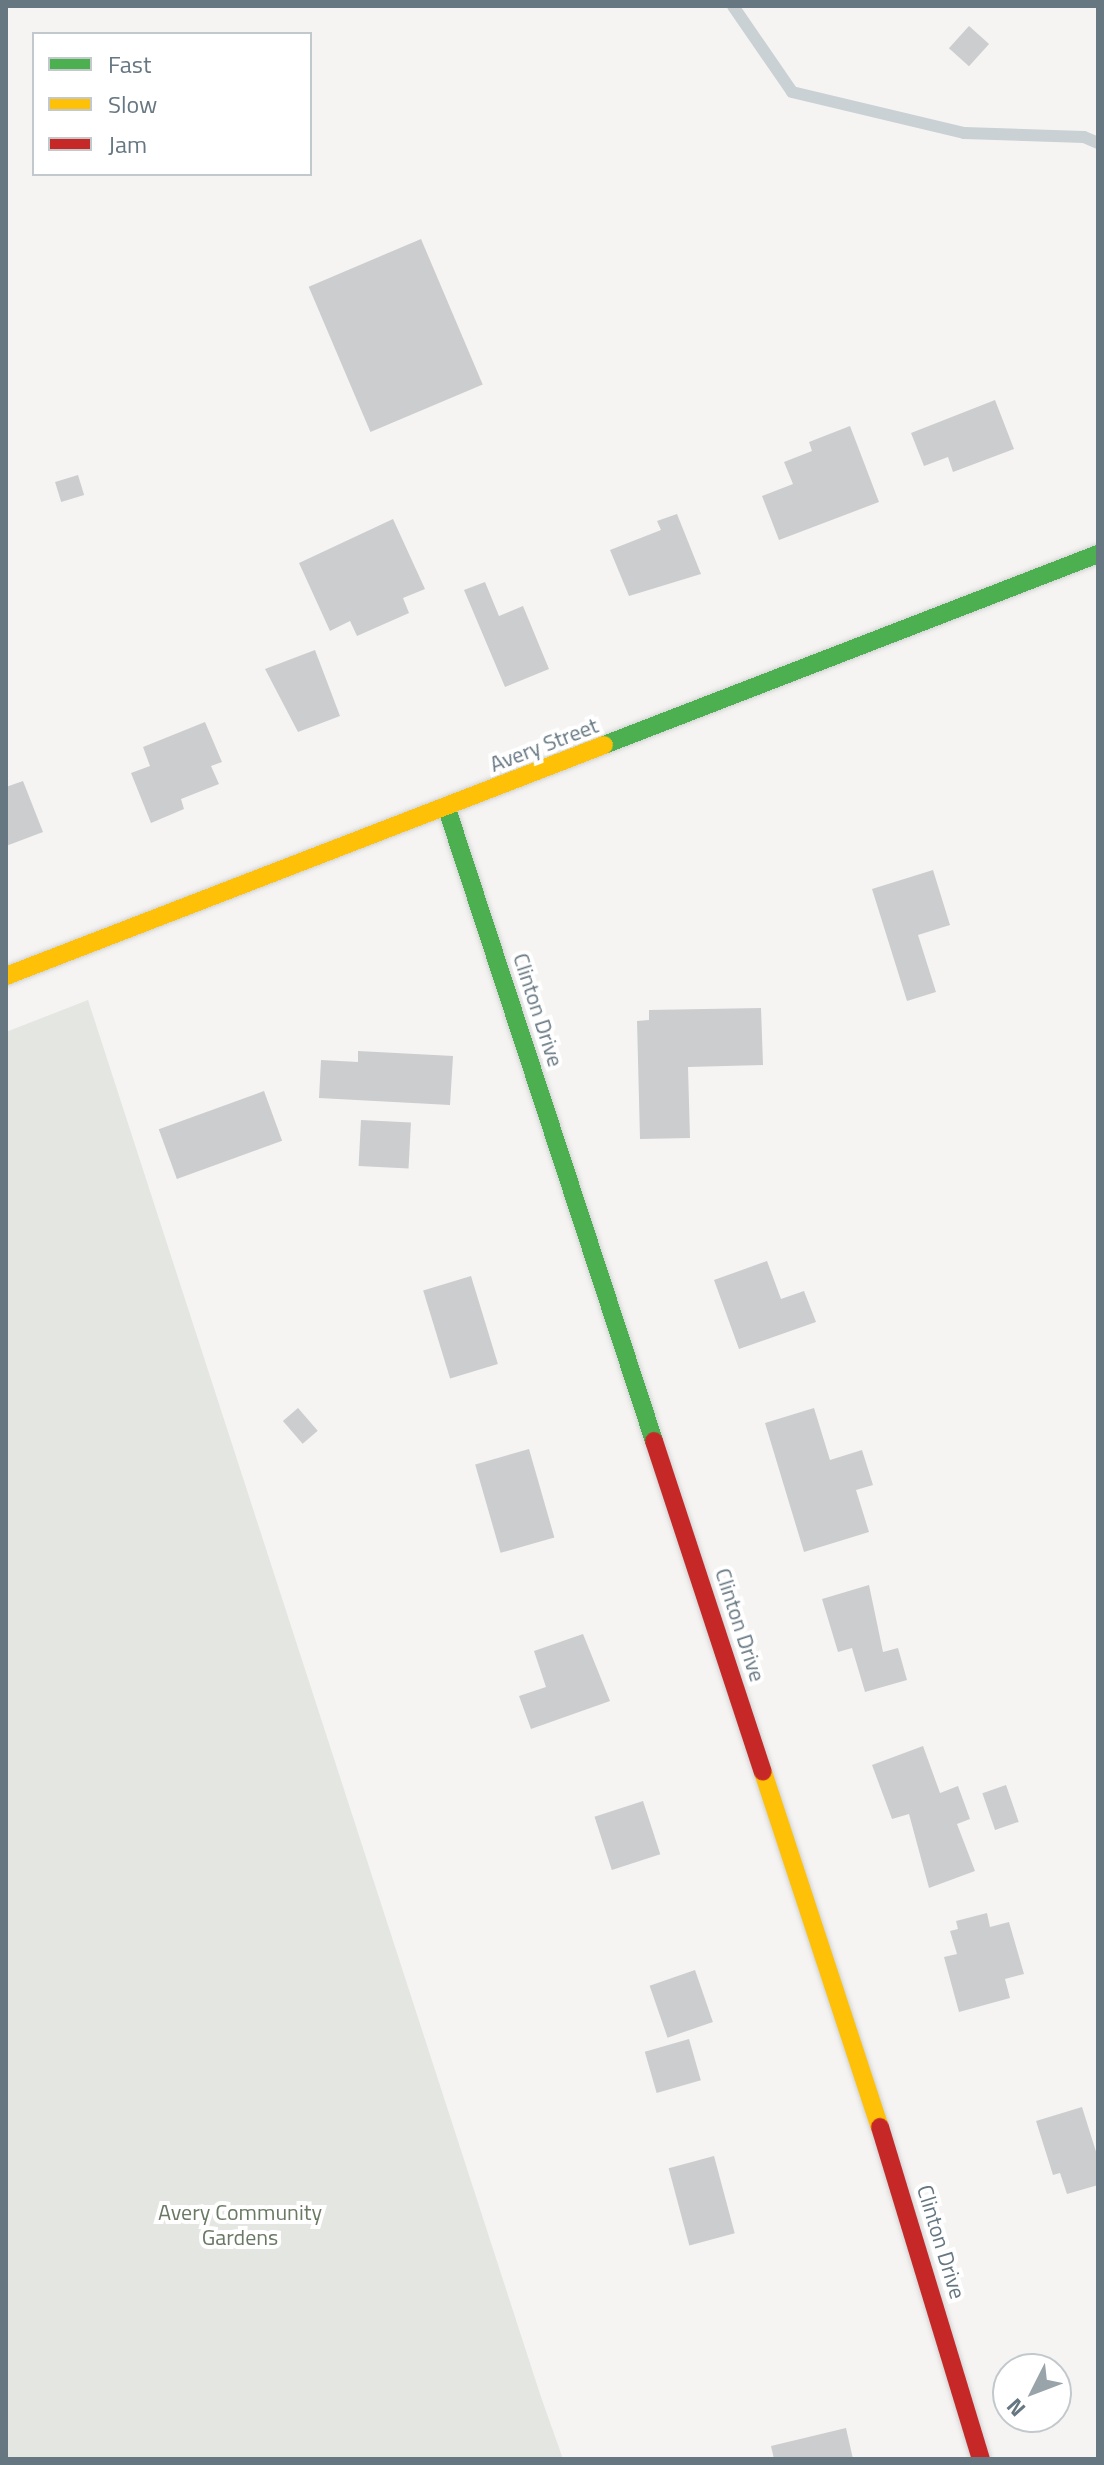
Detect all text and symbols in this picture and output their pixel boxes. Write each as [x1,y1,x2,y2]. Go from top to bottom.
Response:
legend [32,32,312,176]
text: Fast [108,46,151,82]
text: Slow [108,86,157,122]
text: Jam [108,126,147,162]
street label: Avery Street [486,712,602,778]
street label: Clinton Drive [507,950,569,1070]
street label: Clinton Drive [709,1565,771,1685]
street label: Clinton Drive [911,2182,971,2302]
park label: Avery Community Gardens [158,2199,322,2250]
north arrow [992,2353,1072,2433]
text: N [998,2391,1033,2425]

